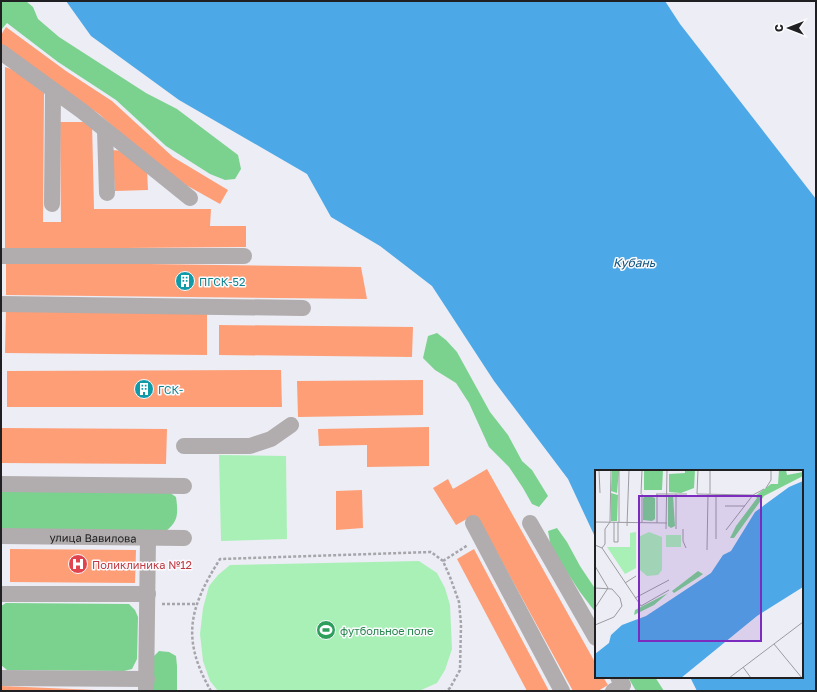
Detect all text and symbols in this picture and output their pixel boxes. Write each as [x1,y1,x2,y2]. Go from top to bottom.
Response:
north arrow [769,8,809,48]
text: С [772,24,785,32]
water label: Кубань [613,255,656,270]
building icon: ПГСК-52 [174,270,196,292]
place label: ПГСК-52 [199,275,245,288]
building icon: ГСК- [133,378,155,400]
place label: ГСК- [158,383,183,396]
inset map [595,470,803,678]
street label: улица Вавилова [49,530,137,544]
hospital icon: Поликлиника №12 [67,553,89,575]
place label: Поликлиника №12 [92,558,192,571]
sports icon: футбольное поле [315,619,337,641]
place label: футбольное поле [340,624,433,637]

